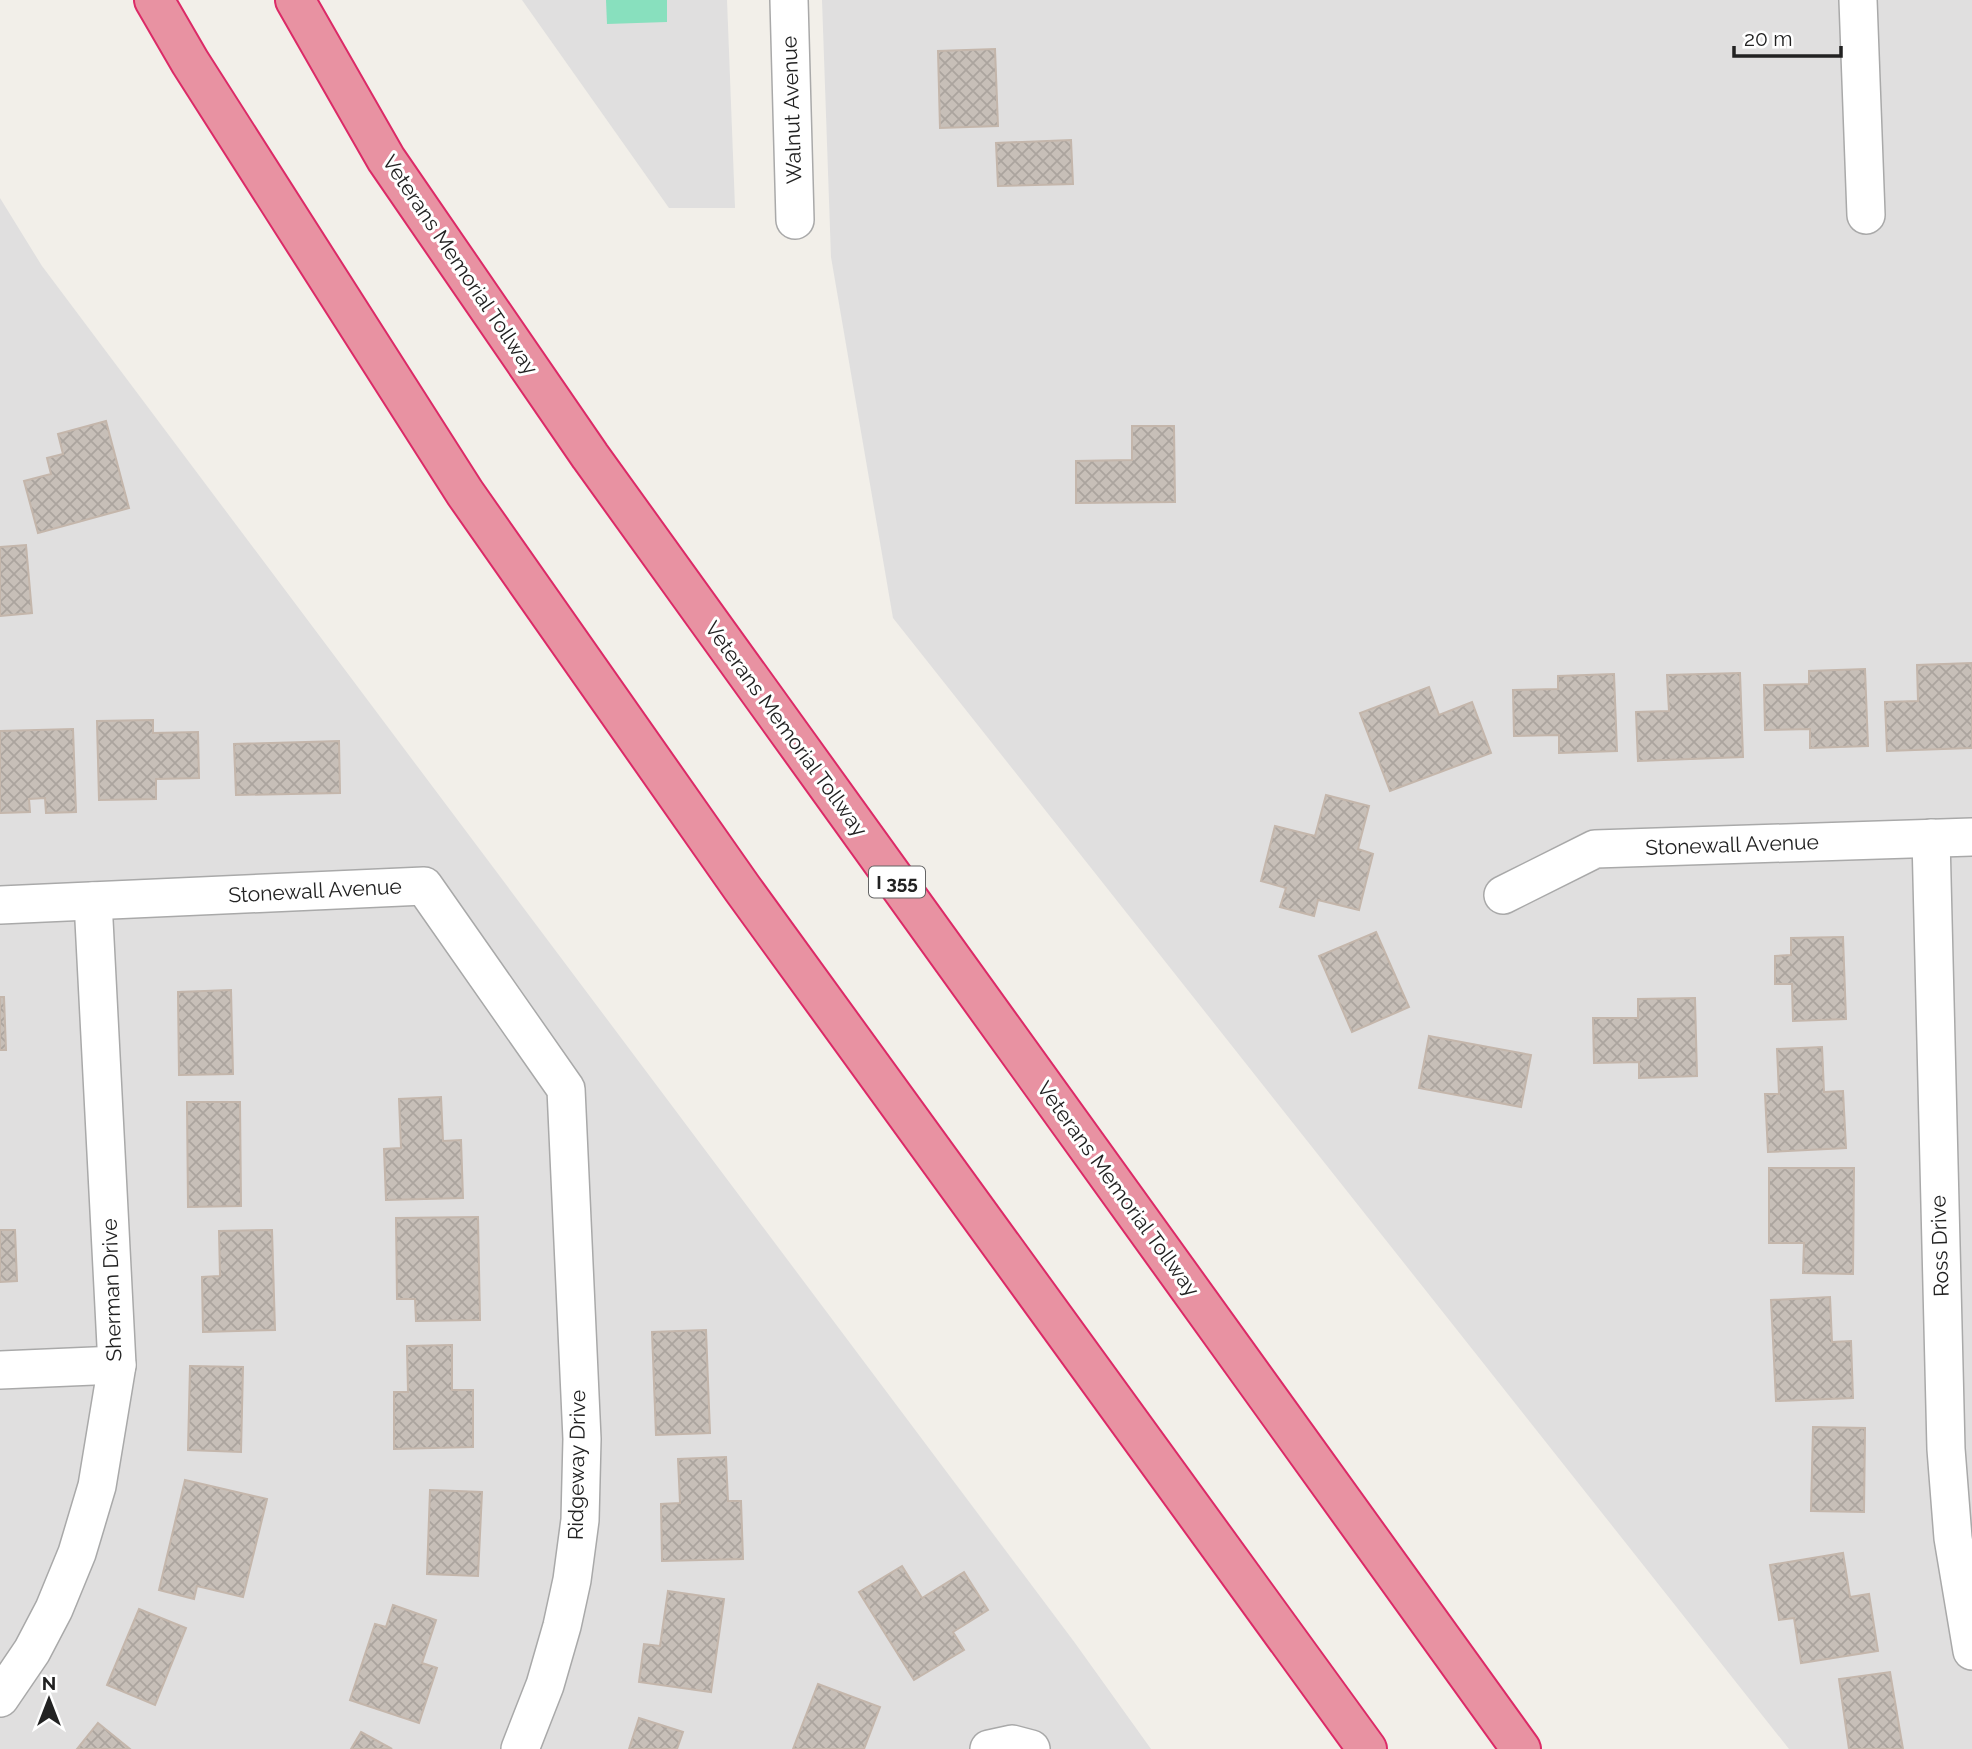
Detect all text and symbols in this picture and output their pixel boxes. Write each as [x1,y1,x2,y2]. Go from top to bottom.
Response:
scale bar [1734,14,1841,58]
text: 20 m [1744,26,1792,51]
street label: Walnut Avenue [776,36,807,184]
street label: Veterans Memorial Tollway [377,150,543,379]
street label: Veterans Memorial Tollway [700,616,873,841]
street label: Stonewall Avenue [1645,829,1819,860]
road number: I 355 [869,866,925,898]
street label: Stonewall Avenue [228,873,402,908]
street label: Veterans Memorial Tollway [1032,1076,1205,1301]
street label: Ross Drive [1925,1195,1954,1297]
street label: Sherman Drive [97,1218,126,1362]
street label: Ridgeway Drive [563,1390,590,1540]
north arrow [14,1665,84,1735]
text: N [42,1672,56,1694]

